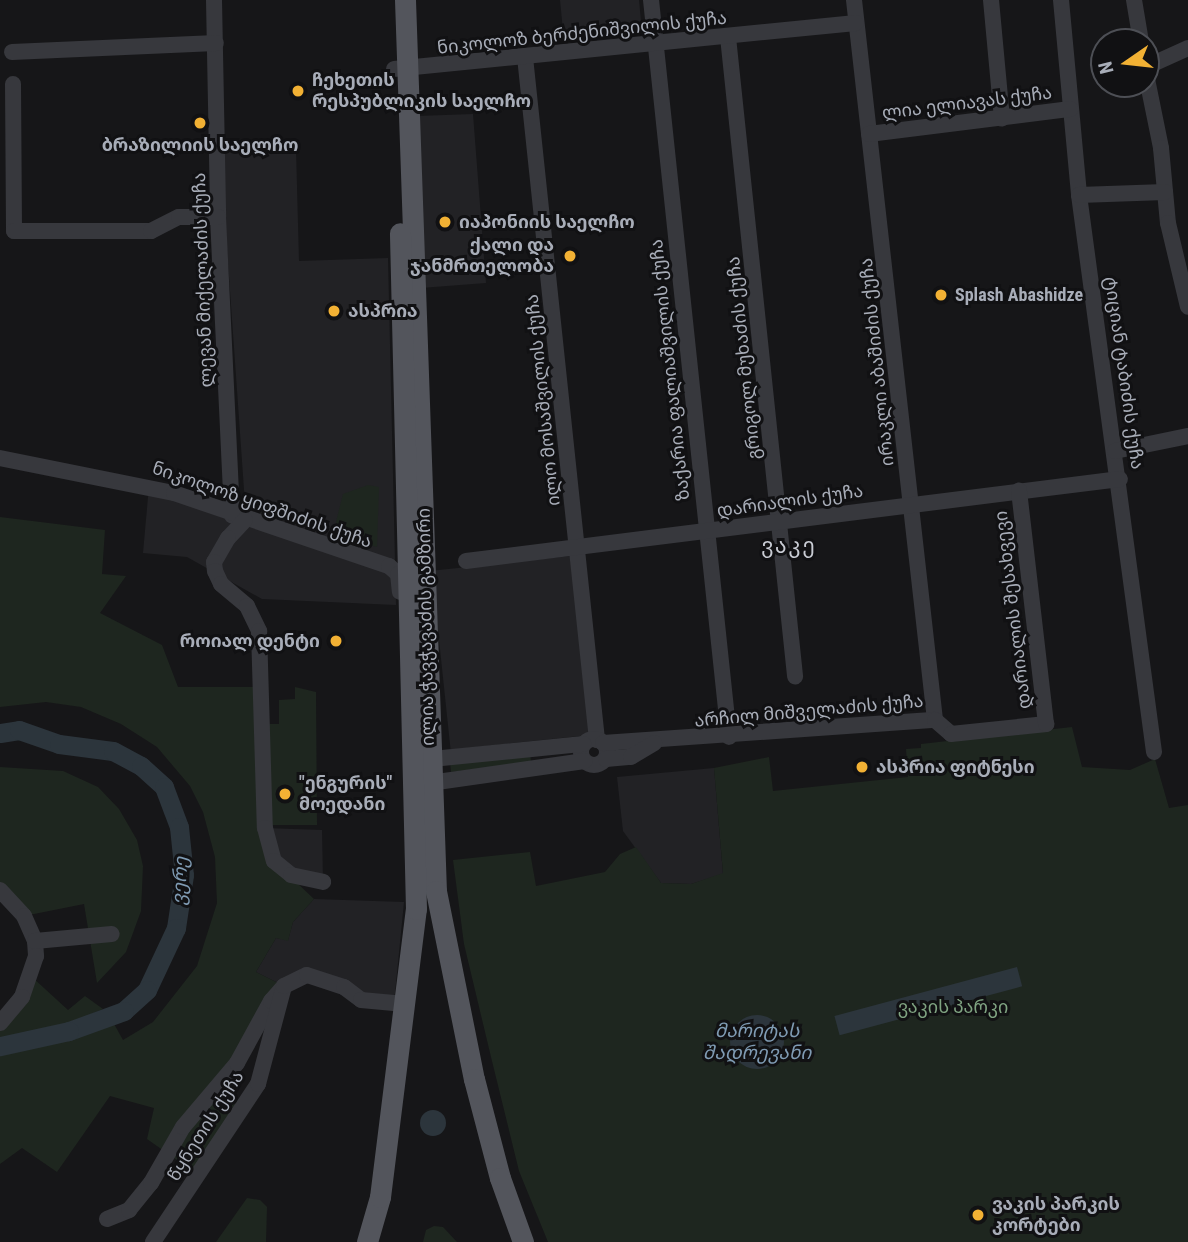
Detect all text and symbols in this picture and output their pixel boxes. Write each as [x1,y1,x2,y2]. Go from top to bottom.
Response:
street label: ნიკოლოზ ბერძენიშვილის ქუჩა [436,7,728,59]
north arrow [1090,28,1160,98]
text: N [1094,59,1119,76]
place label: ჩეხეთის რესპუბლიკის საელჩო [312,70,531,112]
street label: ლია ელიავას ქუჩა [881,82,1053,124]
marker: ჩეხეთის რესპუბლიკის საელჩო [290,83,306,99]
marker: ბრაზილიის საელჩო [192,115,208,131]
place label: ბრაზილიის საელჩო [102,134,298,156]
street label: ლევან მიქელაძის ქუჩა [188,172,218,388]
place label: იაპონიის საელჩო [459,211,635,233]
marker: იაპონიის საელჩო [437,214,453,230]
place label: ქალი და ჯანმრთელობა [410,235,554,278]
street label: ზაქარია ფალიაშვილის ქუჩა [646,238,694,502]
marker: ქალი და ჯანმრთელობა [560,246,580,266]
street label: გრიგოლ მუხაძის ქუჩა [723,255,765,461]
street label: ირაკლი აბაშიძის ქუჩა [855,257,899,467]
street label: ტიციან ტაბიძის ქუჩა [1100,275,1148,471]
place label: Splash Abashidze [955,284,1083,306]
marker: Splash Abashidze [933,287,949,303]
street label: ილო მოსაშვილის ქუჩა [521,293,565,507]
place label: ასპრია [348,300,418,322]
marker: ასპრია [326,303,342,319]
street label: ნიკოლოზ ყიფშიძის ქუჩა [149,457,375,553]
street label: დარიალის ქუჩა [716,480,864,522]
street label: ილია ჭავჭავაძის გამზირი [413,508,439,746]
street label: დარიალის შესახვევი [990,510,1036,710]
district label: ვაკე [762,533,816,559]
place label: როიალ დენტი [180,630,320,652]
marker: როიალ დენტი [326,631,346,651]
street label: არჩილ მიშველაძის ქუჩა [694,690,924,732]
place label: ასპრია ფიტნესი [876,756,1035,778]
marker: ასპრია ფიტნესი [854,759,870,775]
place label: "ენგურის" მოედანი [299,773,392,816]
marker: "ენგურის" მოედანი [277,786,293,802]
water label: ვერე [167,856,193,906]
park label: ვაკის პარკი [898,996,1008,1018]
water label: მარიტას შადრევანი [703,1020,811,1064]
street label: წყნეთის ქუჩა [163,1067,249,1185]
place label: ვაკის პარკის კორტები [992,1194,1120,1236]
marker: ვაკის პარკის კორტები [970,1207,986,1223]

